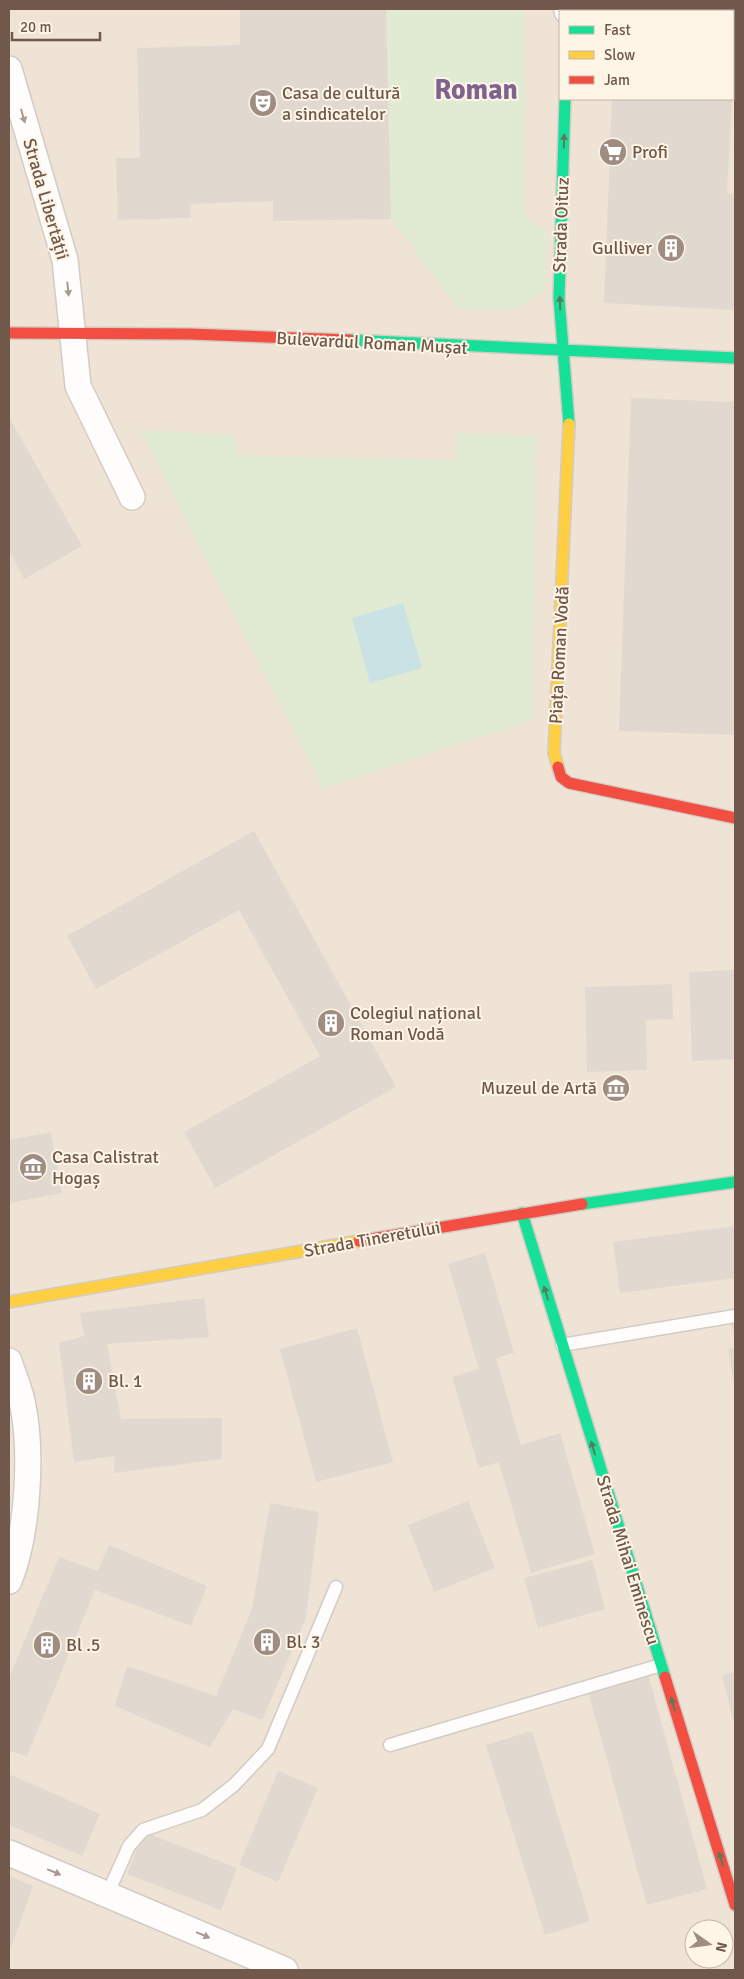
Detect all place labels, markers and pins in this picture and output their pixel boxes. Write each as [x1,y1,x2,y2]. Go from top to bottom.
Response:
place label: Casa de cultură a sindicatelor [282,82,400,125]
theatre icon: Casa de cultură a sindicatelor [248,88,278,118]
supermarket icon: Profi [598,137,628,167]
place label: Profi [632,141,668,163]
building icon: Gulliver [656,233,686,263]
place label: Gulliver [592,237,652,259]
place label: Colegiul național Roman Vodă [350,1002,481,1045]
building icon: Colegiul național Roman Vodă [316,1008,346,1038]
museum icon: Muzeul de Artă [601,1073,631,1103]
place label: Muzeul de Artă [481,1077,597,1099]
place label: Casa Calistrat Hogaș [52,1146,159,1189]
museum icon: Casa Calistrat Hogaș [18,1152,48,1182]
building icon: Bl. 1 [74,1366,104,1396]
place label: Bl. 1 [108,1370,143,1392]
building icon: Bl. 3 [252,1627,282,1657]
building icon: Bl .5 [32,1630,62,1660]
place label: Bl. 3 [286,1631,321,1653]
place label: Bl .5 [66,1634,101,1656]

